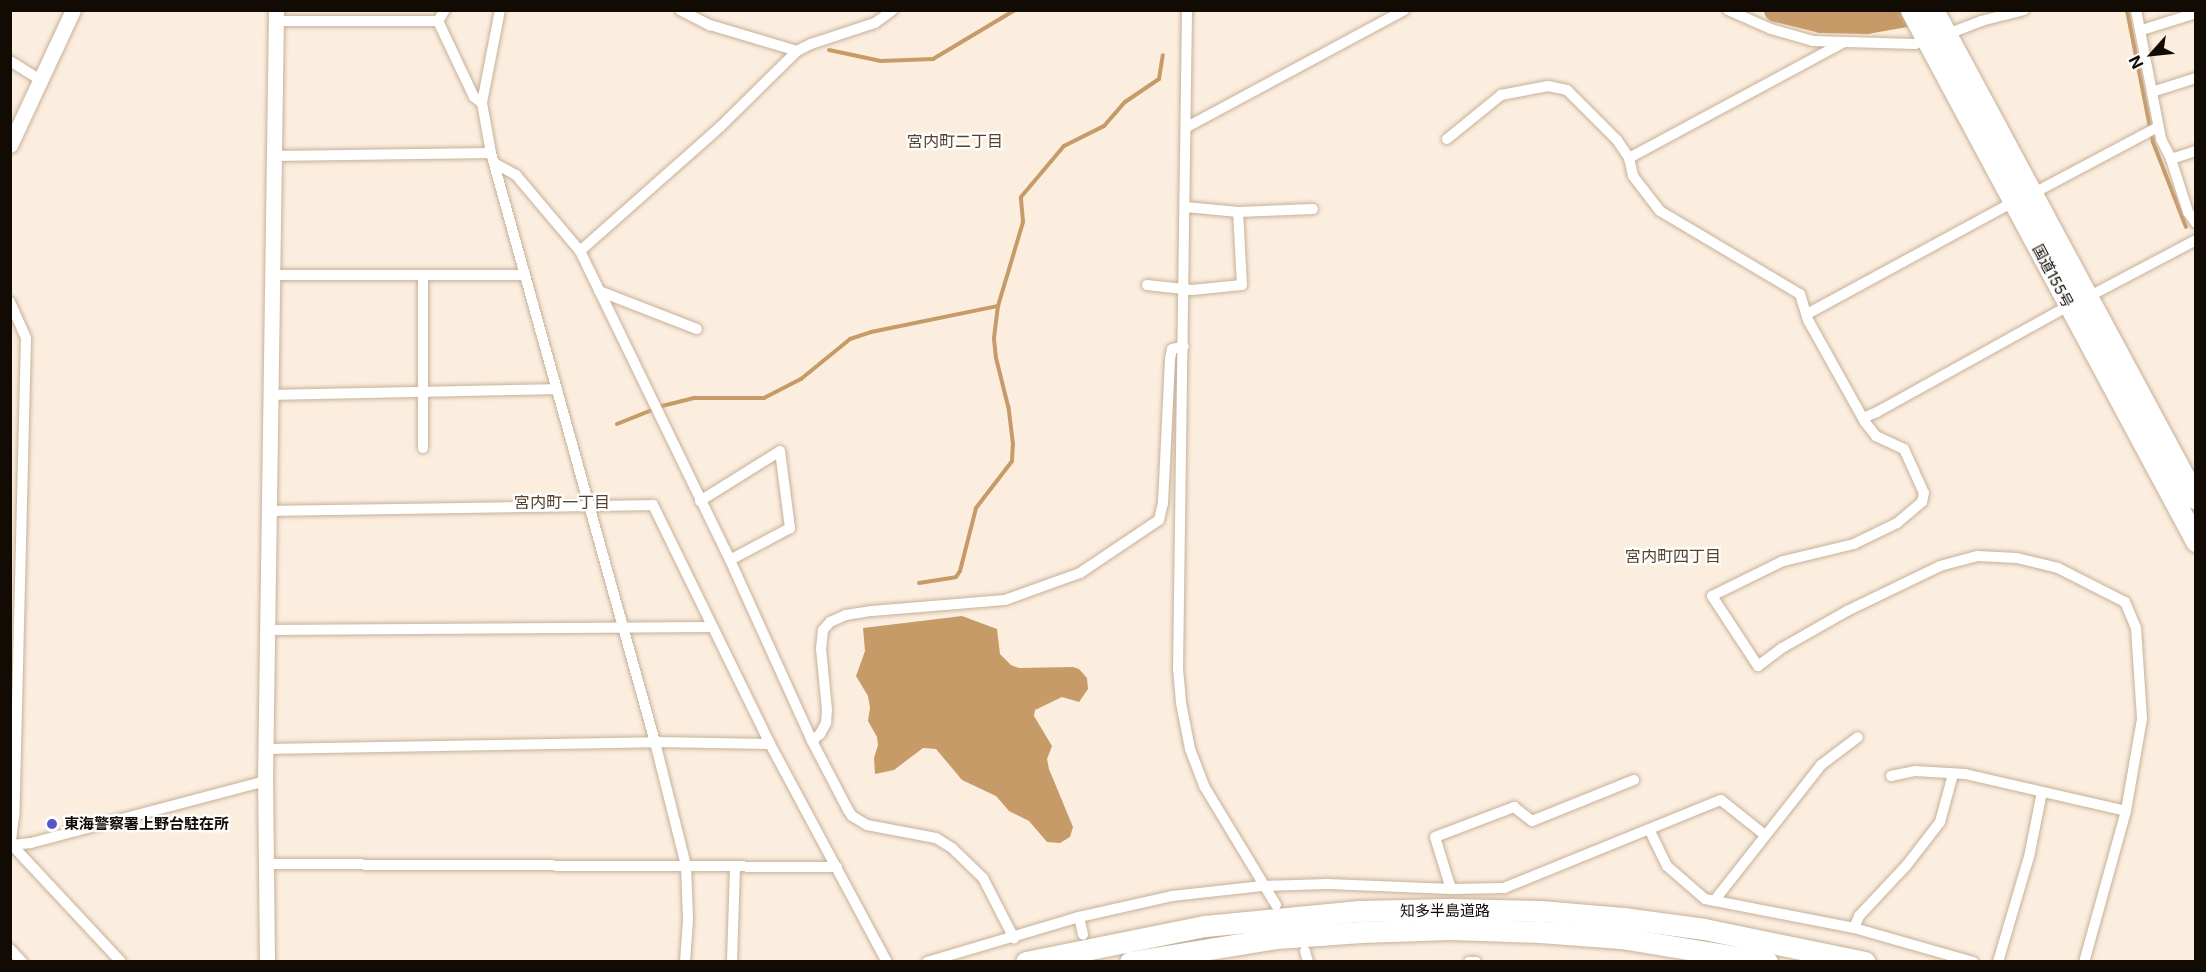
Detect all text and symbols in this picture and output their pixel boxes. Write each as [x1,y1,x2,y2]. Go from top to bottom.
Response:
north arrow [2122,24,2182,84]
text: N [2124,52,2148,72]
district label: 宮内町二丁目 [907,131,1003,151]
street label: 国道155号 [2029,241,2077,311]
district label: 宮内町一丁目 [514,492,610,512]
district label: 宮内町四丁目 [1625,546,1721,566]
place label: 東海警察署上野台駐在所 [64,815,229,833]
marker: 東海警察署上野台駐在所 [45,817,59,831]
street label: 知多半島道路 [1400,902,1490,920]

